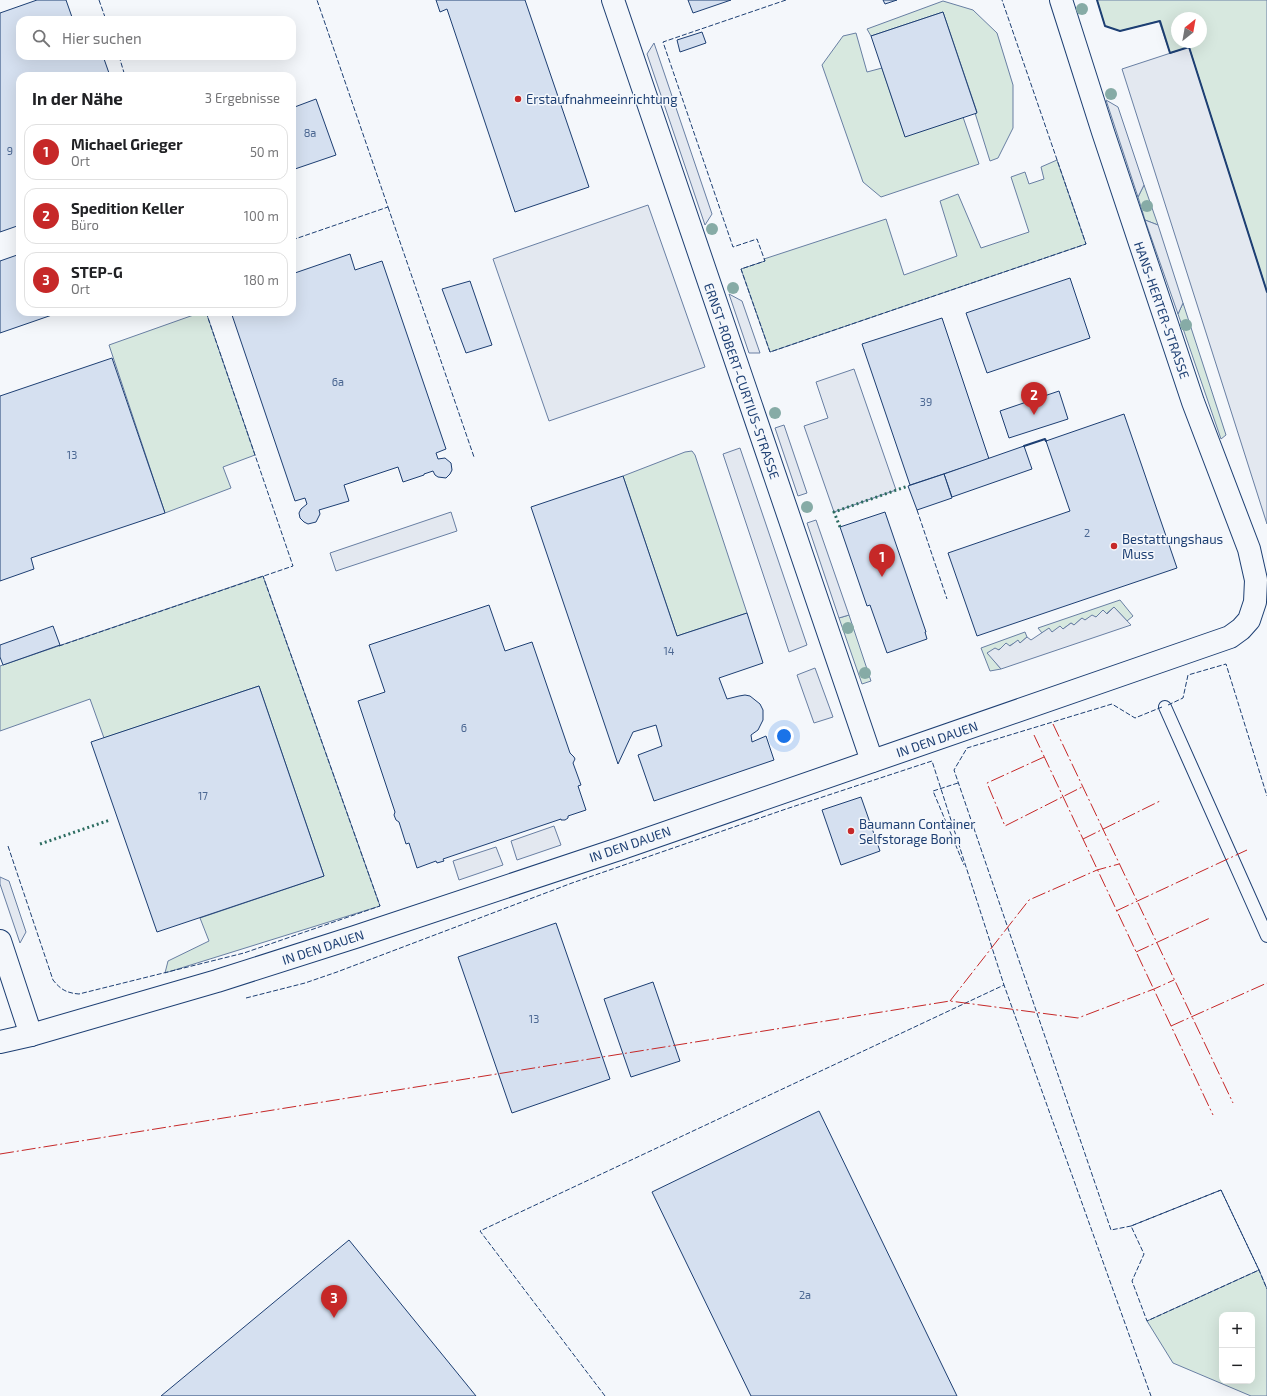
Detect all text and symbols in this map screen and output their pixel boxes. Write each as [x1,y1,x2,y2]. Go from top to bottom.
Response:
north arrow [1171,12,1207,48]
search box [16,16,296,60]
icon: search [30,27,52,49]
text: Hier suchen [62,29,142,47]
text: In der Nähe [32,88,123,108]
text: 3 Ergebnisse [205,90,280,106]
place label: Erstaufnahmeeinrichtung [526,91,677,107]
marker: Erstaufnahmeeinrichtung [513,94,523,104]
house number: 8a [304,126,316,139]
text: Michael Grieger [71,135,183,153]
house number: 9 [7,144,13,157]
text: 1 [43,144,49,160]
text: 50 m [250,144,279,160]
text: Ort [71,153,90,169]
text: Spedition Keller [71,199,184,217]
text: 2 [42,208,50,224]
text: 100 m [244,208,279,224]
text: Büro [71,217,99,233]
street label: HANS-HERTER-STRASSE [1131,239,1193,381]
text: STEP-G [71,263,123,281]
text: 3 [42,272,50,288]
text: 180 m [244,272,279,288]
text: Ort [71,281,90,297]
street label: ERNST-ROBERT-CURTIUS-STRASSE [701,281,783,481]
house number: 6a [332,375,344,388]
pin: 2 [1021,382,1047,415]
house number: 39 [920,395,932,408]
house number: 13 [67,448,77,461]
house number: 2 [1084,526,1090,539]
place label: Bestattungshaus Muss [1122,531,1223,562]
marker: Bestattungshaus Muss [1109,541,1119,551]
pin: 1 [869,544,895,577]
house number: 14 [663,644,675,657]
street label: IN DEN DAUEN [894,718,980,760]
house number: 6 [461,721,467,734]
your location [774,726,794,746]
house number: 17 [198,789,208,802]
place label: Baumann Container Selfstorage Bonn [859,816,976,847]
street label: IN DEN DAUEN [587,823,673,865]
marker: Baumann Container Selfstorage Bonn [846,826,856,836]
street label: IN DEN DAUEN [280,926,366,968]
house number: 13 [529,1012,539,1025]
pin: 3 [321,1285,347,1318]
house number: 2a [799,1288,811,1301]
map controls [1219,1312,1255,1384]
button: + [1219,1312,1255,1348]
button: − [1219,1348,1255,1384]

